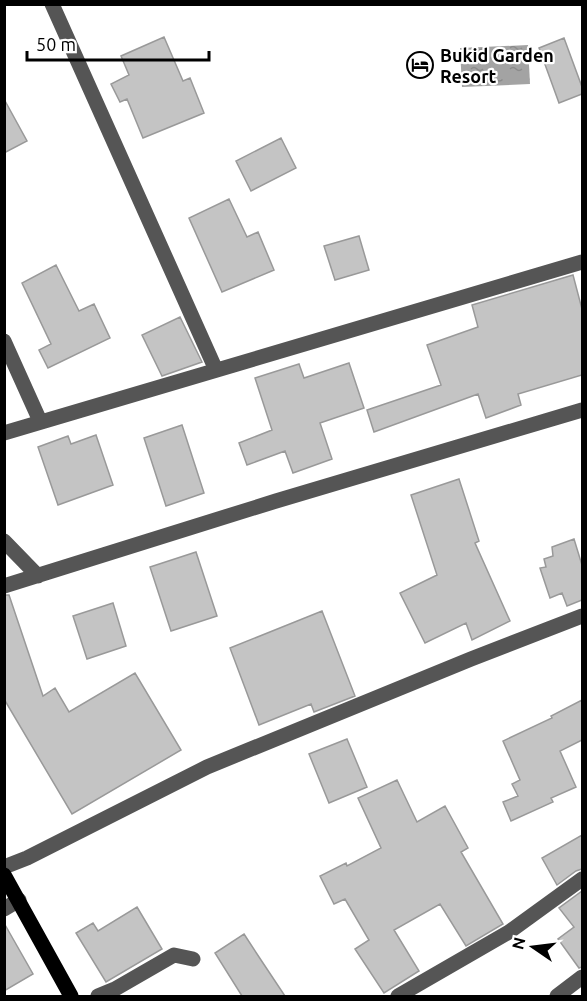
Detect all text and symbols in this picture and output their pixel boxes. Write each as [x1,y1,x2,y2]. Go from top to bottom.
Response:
scale bar [27,24,208,62]
text: 50 m [36,34,76,54]
place label: Bukid Garden Resort [440,45,554,86]
hotel icon: Bukid Garden Resort [405,50,435,80]
north arrow [503,917,563,977]
text: N [508,935,529,951]

